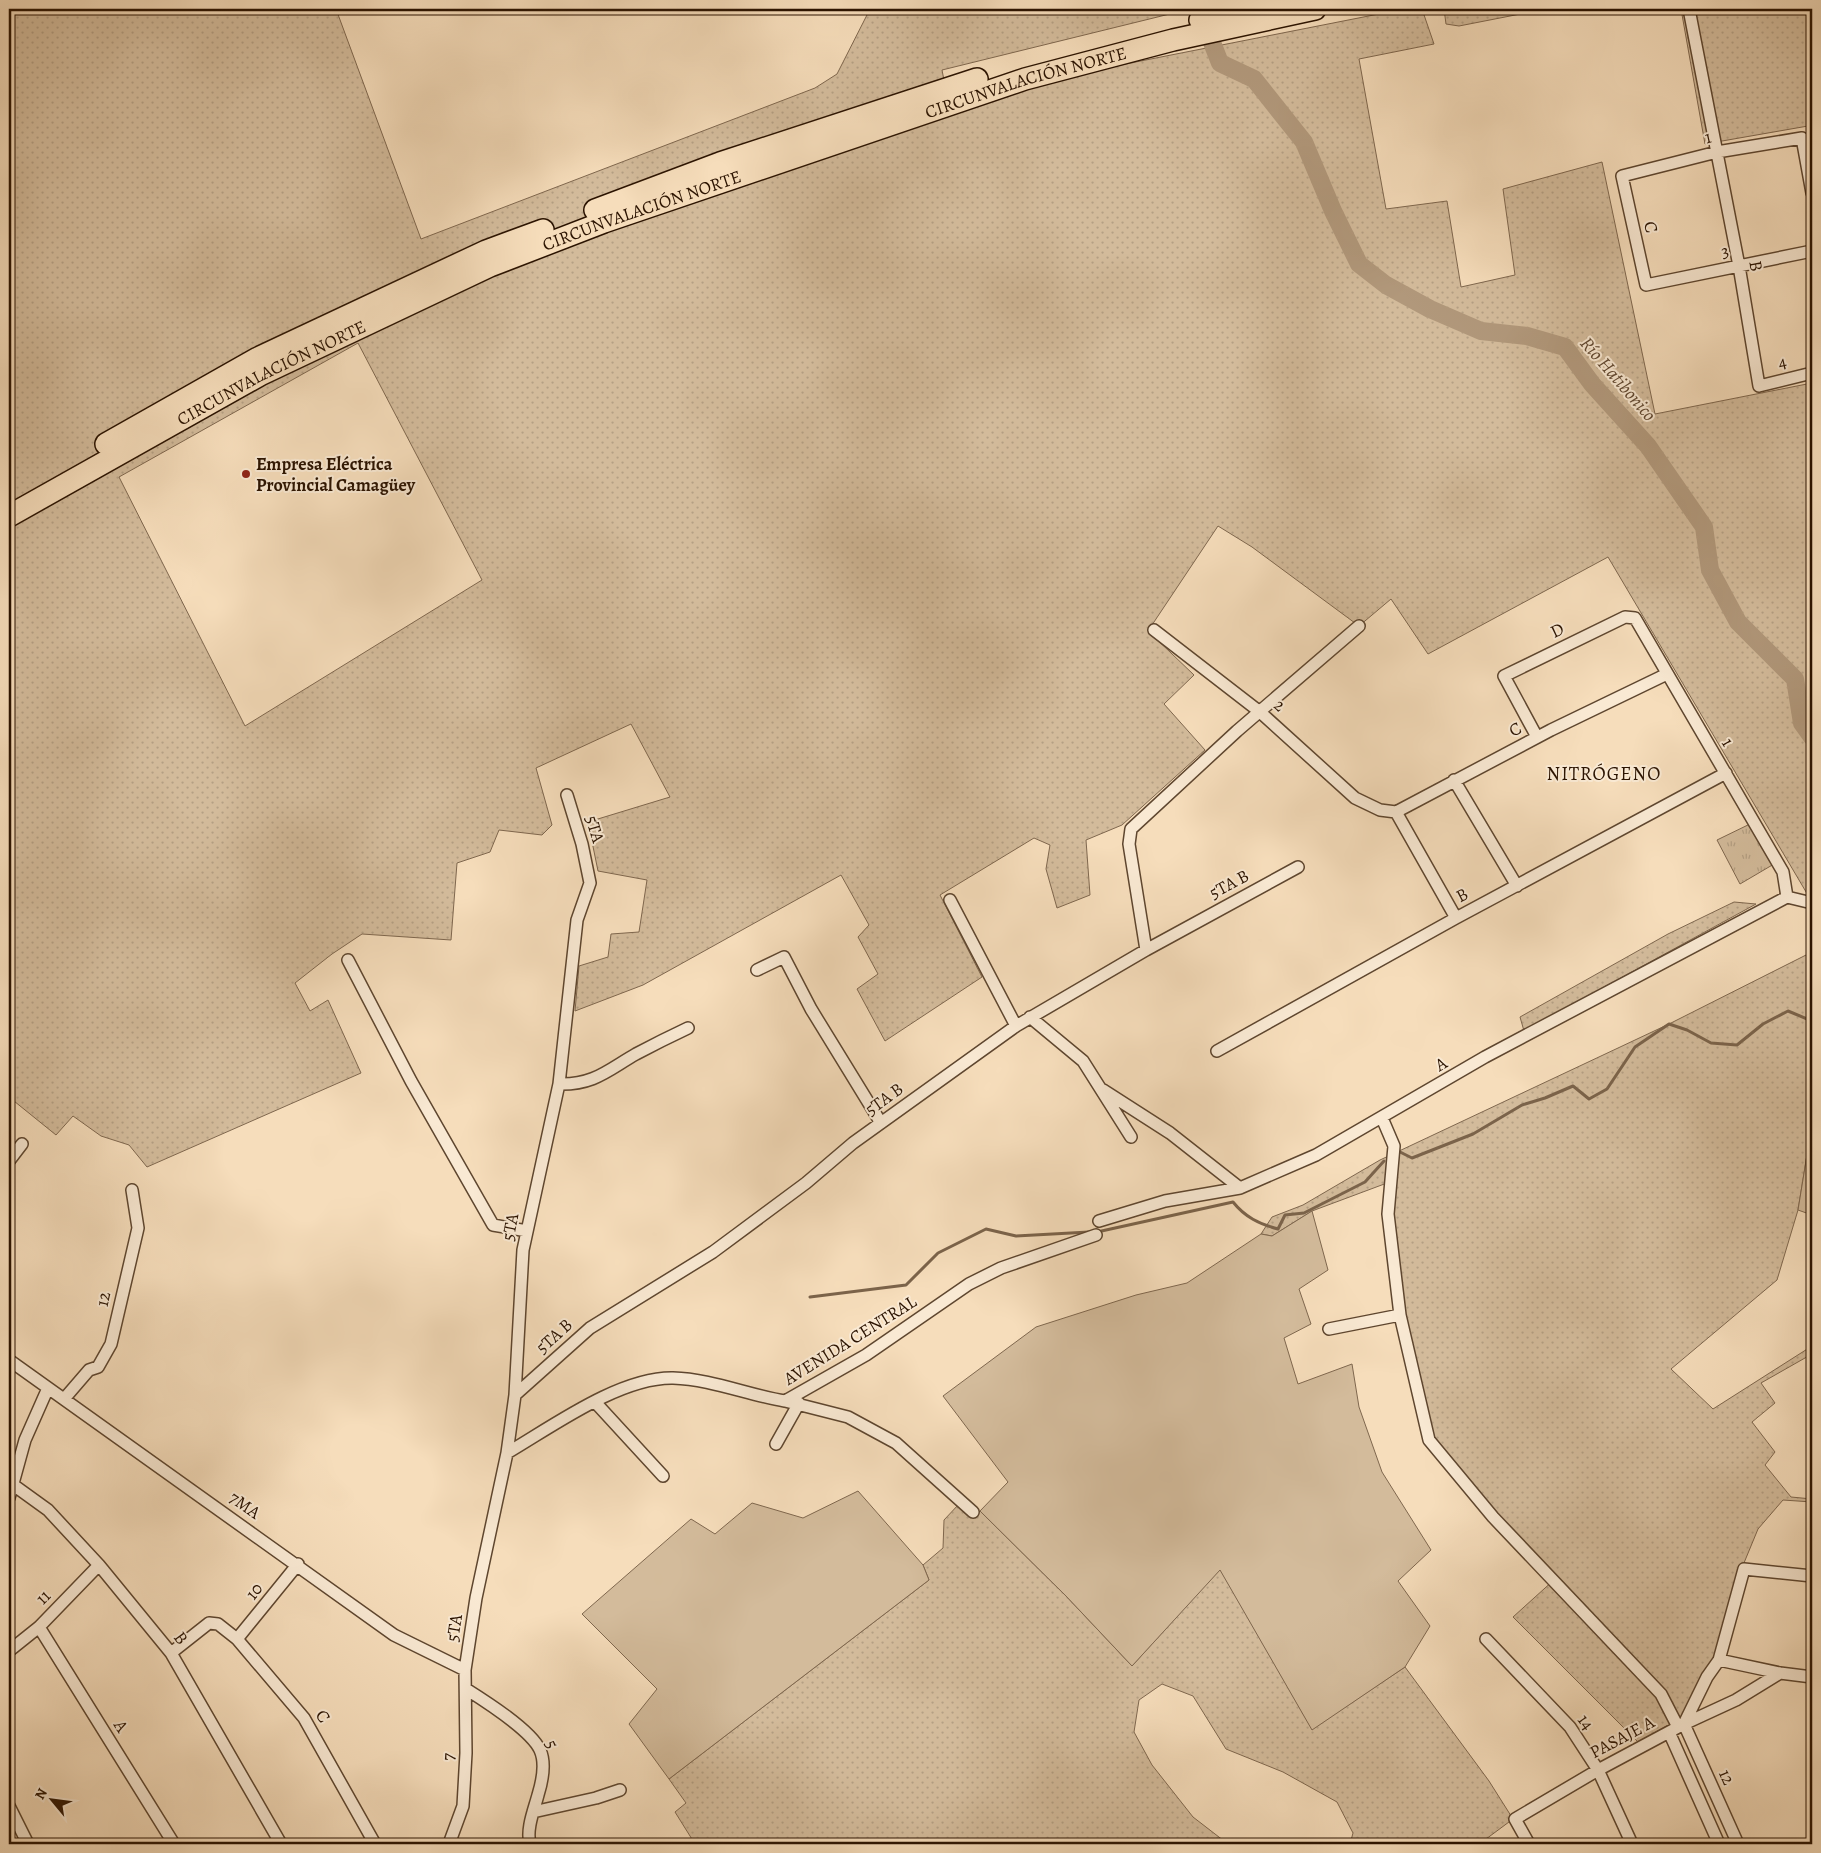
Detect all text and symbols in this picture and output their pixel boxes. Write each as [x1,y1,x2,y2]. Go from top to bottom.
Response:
street label: CIRCUNVALACIÓN NORTE [922,41,1129,124]
street label: 1 [1702,125,1714,149]
street label: CIRCUNVALACIÓN NORTE [539,164,744,257]
street label: C [1638,219,1664,235]
street label: 3 [1719,238,1731,264]
street label: B [1743,259,1769,273]
street label: CIRCUNVALACIÓN NORTE [173,315,370,431]
water label: Río Hatibonico [1574,331,1662,427]
street label: 4 [1775,349,1789,375]
place label: Empresa Eléctrica Provincial Camagüey [256,452,416,497]
marker: Empresa Eléctrica Provincial Camagüey [240,468,252,480]
street label: D [1546,616,1568,644]
street label: 2 [1269,693,1291,717]
street label: C [1505,716,1525,742]
street label: 1 [1716,733,1740,751]
district label: NITRÓGENO [1547,761,1661,787]
street label: 5TA [580,812,610,846]
street label: 5TA B [1205,864,1253,904]
street label: B [1452,882,1472,908]
street label: A [1429,1051,1452,1078]
street label: 5TA B [860,1077,908,1121]
street label: 5TA [496,1211,525,1243]
street label: 12 [90,1289,116,1309]
street label: AVENIDA CENTRAL [778,1289,922,1391]
street label: 5TA B [530,1313,578,1359]
street label: 7MA [224,1486,266,1525]
street label: 10 [240,1577,268,1605]
street label: 11 [30,1584,56,1610]
street label: 5TA [440,1612,468,1644]
street label: B [168,1626,194,1650]
street label: C [310,1705,336,1727]
street label: 14 [1572,1709,1600,1735]
street label: PASAJE A [1585,1710,1659,1764]
street label: A [108,1714,134,1737]
street label: 5 [539,1736,565,1752]
street label: 7 [436,1752,460,1761]
street label: 12 [1713,1765,1741,1789]
north arrow [28,1776,78,1826]
text: N [30,1785,52,1803]

